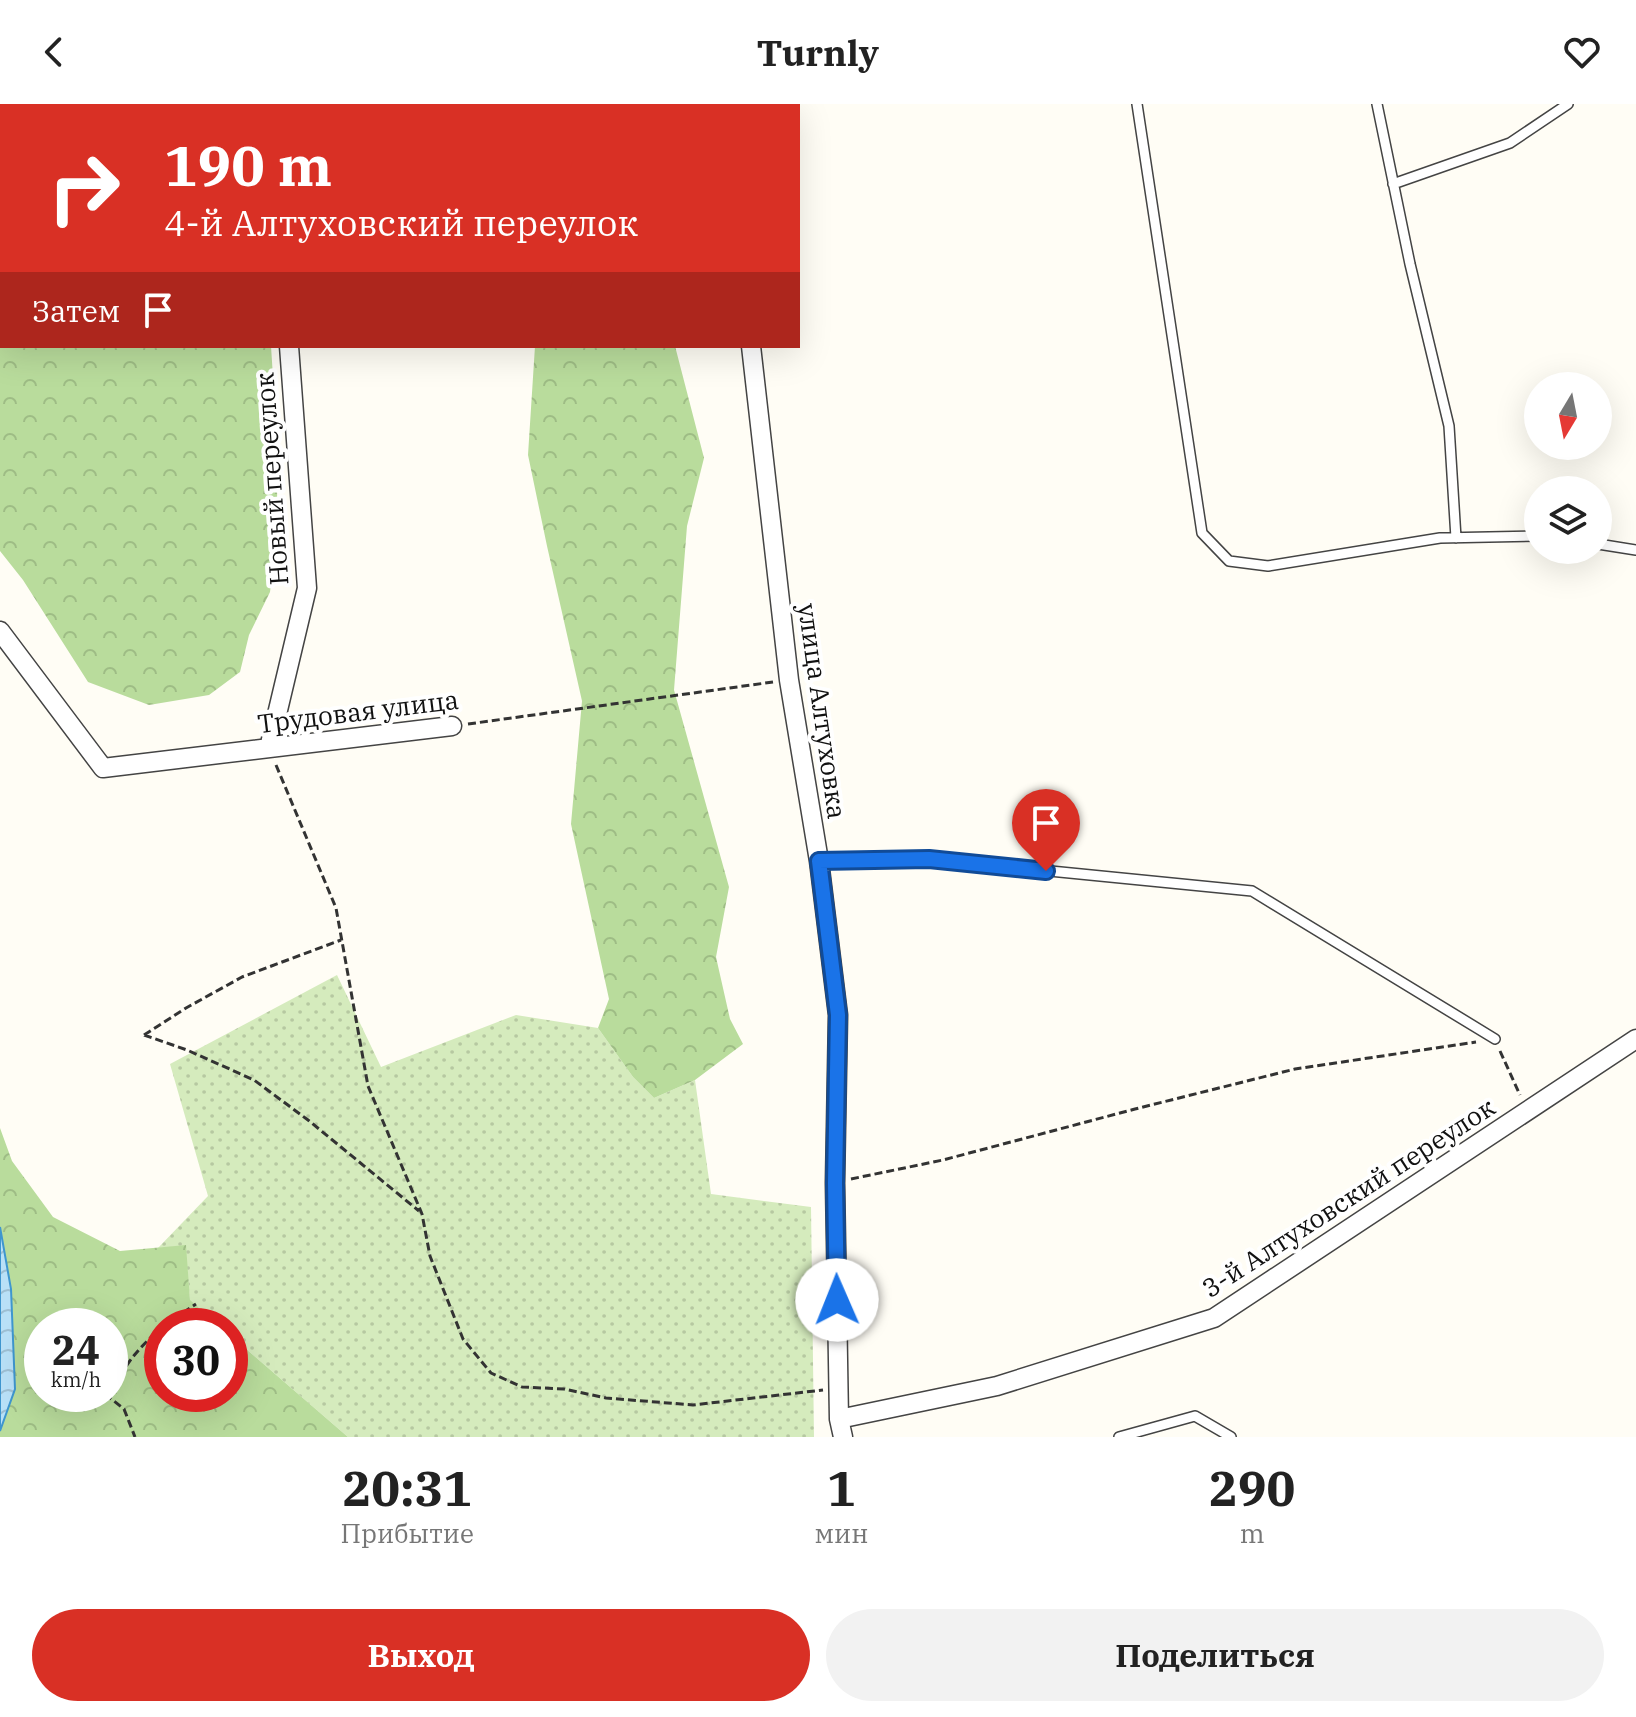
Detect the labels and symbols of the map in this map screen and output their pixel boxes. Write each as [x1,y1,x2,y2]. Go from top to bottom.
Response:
street label: Новый переулок [247,372,295,586]
north arrow [1524,372,1612,460]
street label: улица Алтуховка [791,601,855,821]
street label: Трудовая улица [256,682,460,740]
pin [1012,789,1080,871]
street label: 3-й Алтуховский переулок [1195,1089,1501,1305]
position arrow [795,1258,879,1342]
speed limit sign: 30 [144,1308,248,1412]

